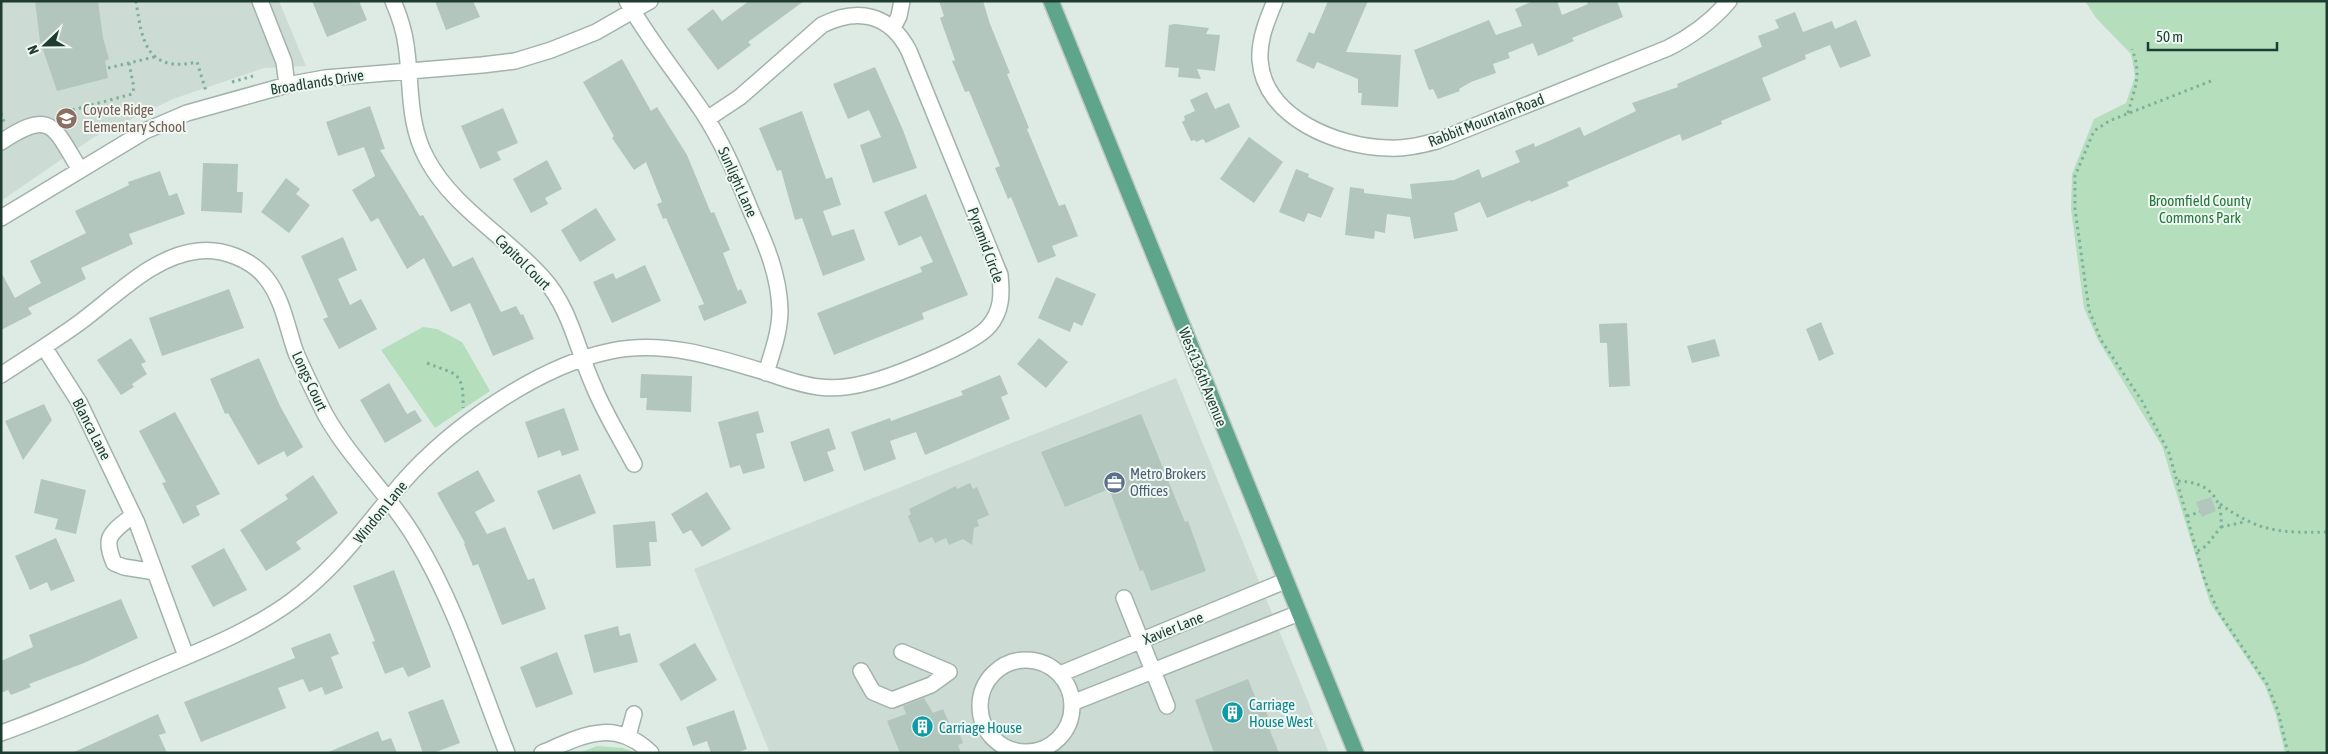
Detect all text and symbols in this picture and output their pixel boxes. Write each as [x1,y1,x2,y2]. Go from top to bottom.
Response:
north arrow [20,20,70,70]
scale bar [2148,20,2277,52]
text: 50 m [2156,28,2183,45]
text: N [24,43,42,57]
street label: Broadlands Drive [269,66,365,98]
street label: Rabbit Mountain Road [1426,90,1546,150]
place label: Coyote Ridge Elementary School [83,101,186,135]
school or university icon: Coyote Ridge Elementary School [55,106,79,130]
street label: Sunlight Lane [715,144,761,220]
park label: Broomfield County Commons Park [2149,192,2251,226]
street label: Pyramid Circle [965,205,1008,285]
street label: Capitol Court [492,231,554,293]
street label: West 136th Avenue [1175,325,1231,429]
street label: Longs Court [289,349,331,413]
street label: Blanca Lane [69,395,115,463]
place label: Metro Brokers Offices [1130,465,1206,499]
office icon: Metro Brokers Offices [1102,470,1126,494]
street label: Windom Lane [350,477,410,547]
street label: Xavier Lane [1140,608,1206,648]
place label: Carriage House West [1249,696,1313,730]
building icon: Carriage House West [1221,701,1245,725]
building icon: Carriage House [911,715,935,739]
place label: Carriage House [939,719,1022,736]

